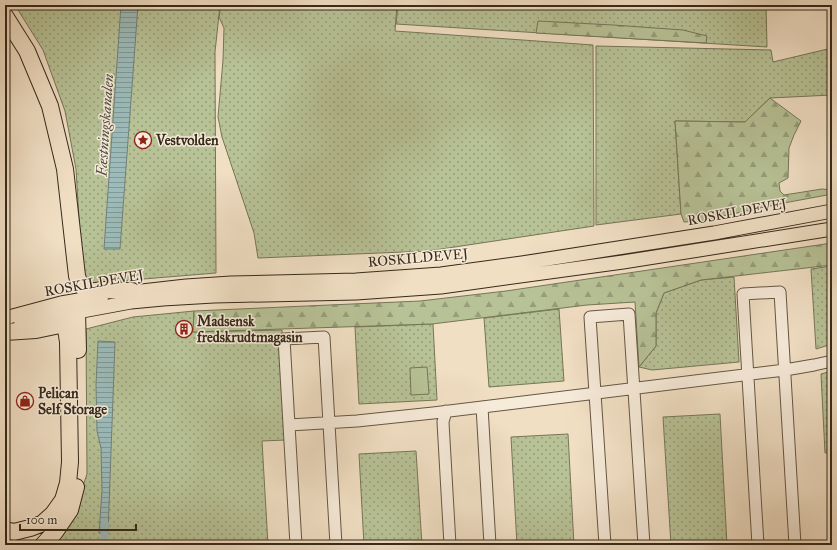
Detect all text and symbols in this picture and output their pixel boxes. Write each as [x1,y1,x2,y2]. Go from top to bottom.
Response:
water label: Fæstningskanalen [92,73,118,178]
place icon: Vestvolden [133,130,153,150]
place label: Vestvolden [155,132,219,149]
street label: ROSKILDEVEJ [686,195,789,230]
street label: ROSKILDEVEJ [367,245,469,272]
street label: ROSKILDEVEJ [43,266,146,301]
place label: Madsensk fredskrudtmagasin [196,313,303,347]
building icon: Madsensk fredskrudtmagasin [174,319,194,339]
place label: Pelican Self Storage [38,385,107,419]
shop icon: Pelican Self Storage [15,391,35,411]
scale bar [20,506,136,532]
text: 100 m [26,513,57,527]

